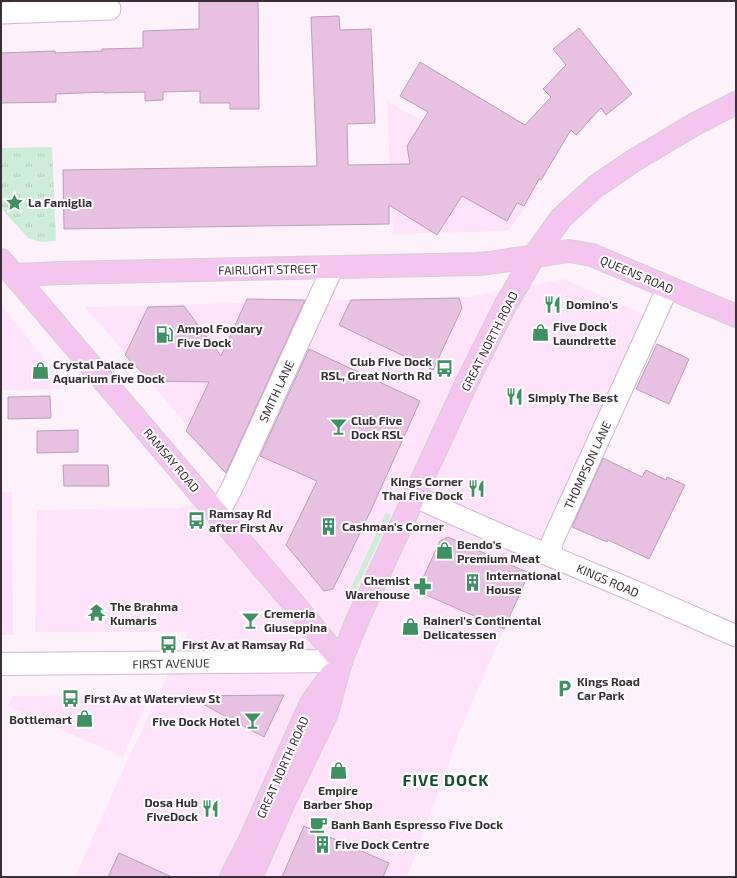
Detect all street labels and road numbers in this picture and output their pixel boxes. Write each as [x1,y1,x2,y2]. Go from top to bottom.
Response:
street label: QUEENS ROAD [598,252,676,297]
street label: FAIRLIGHT STREET [218,261,318,277]
street label: GREAT NORTH ROAD [458,289,520,393]
street label: SMITH LANE [256,357,297,424]
street label: THOMPSON LANE [561,419,614,511]
street label: RAMSAY ROAD [141,425,203,495]
street label: KINGS ROAD [575,561,641,599]
street label: FIRST AVENUE [132,655,210,671]
street label: GREAT NORTH ROAD [253,714,311,820]

